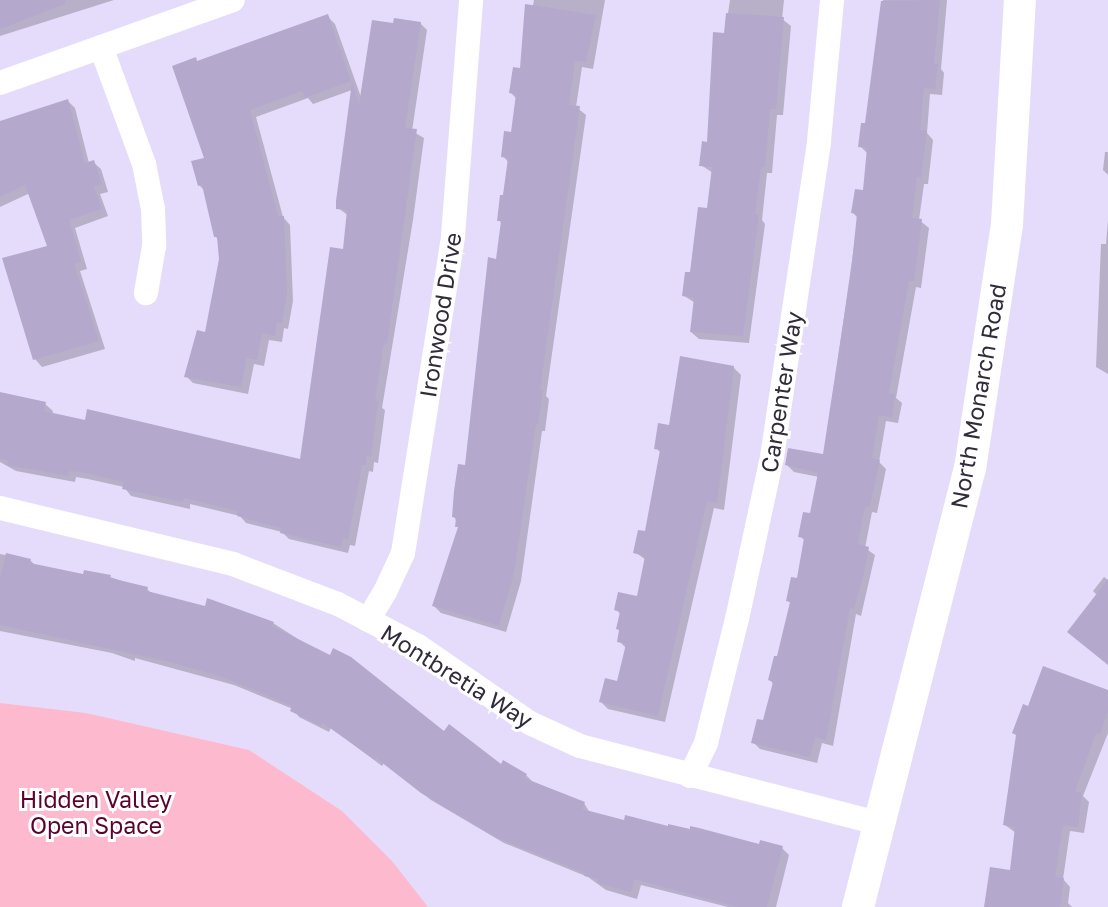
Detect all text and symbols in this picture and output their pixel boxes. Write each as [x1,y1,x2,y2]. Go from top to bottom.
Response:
street label: Ironwood Drive [413,231,467,399]
street label: North Monarch Road [945,281,1011,511]
street label: Carpenter Way [755,309,807,475]
street label: Montbretia Way [376,618,538,734]
park label: Hidden Valley Open Space [20,785,172,839]

